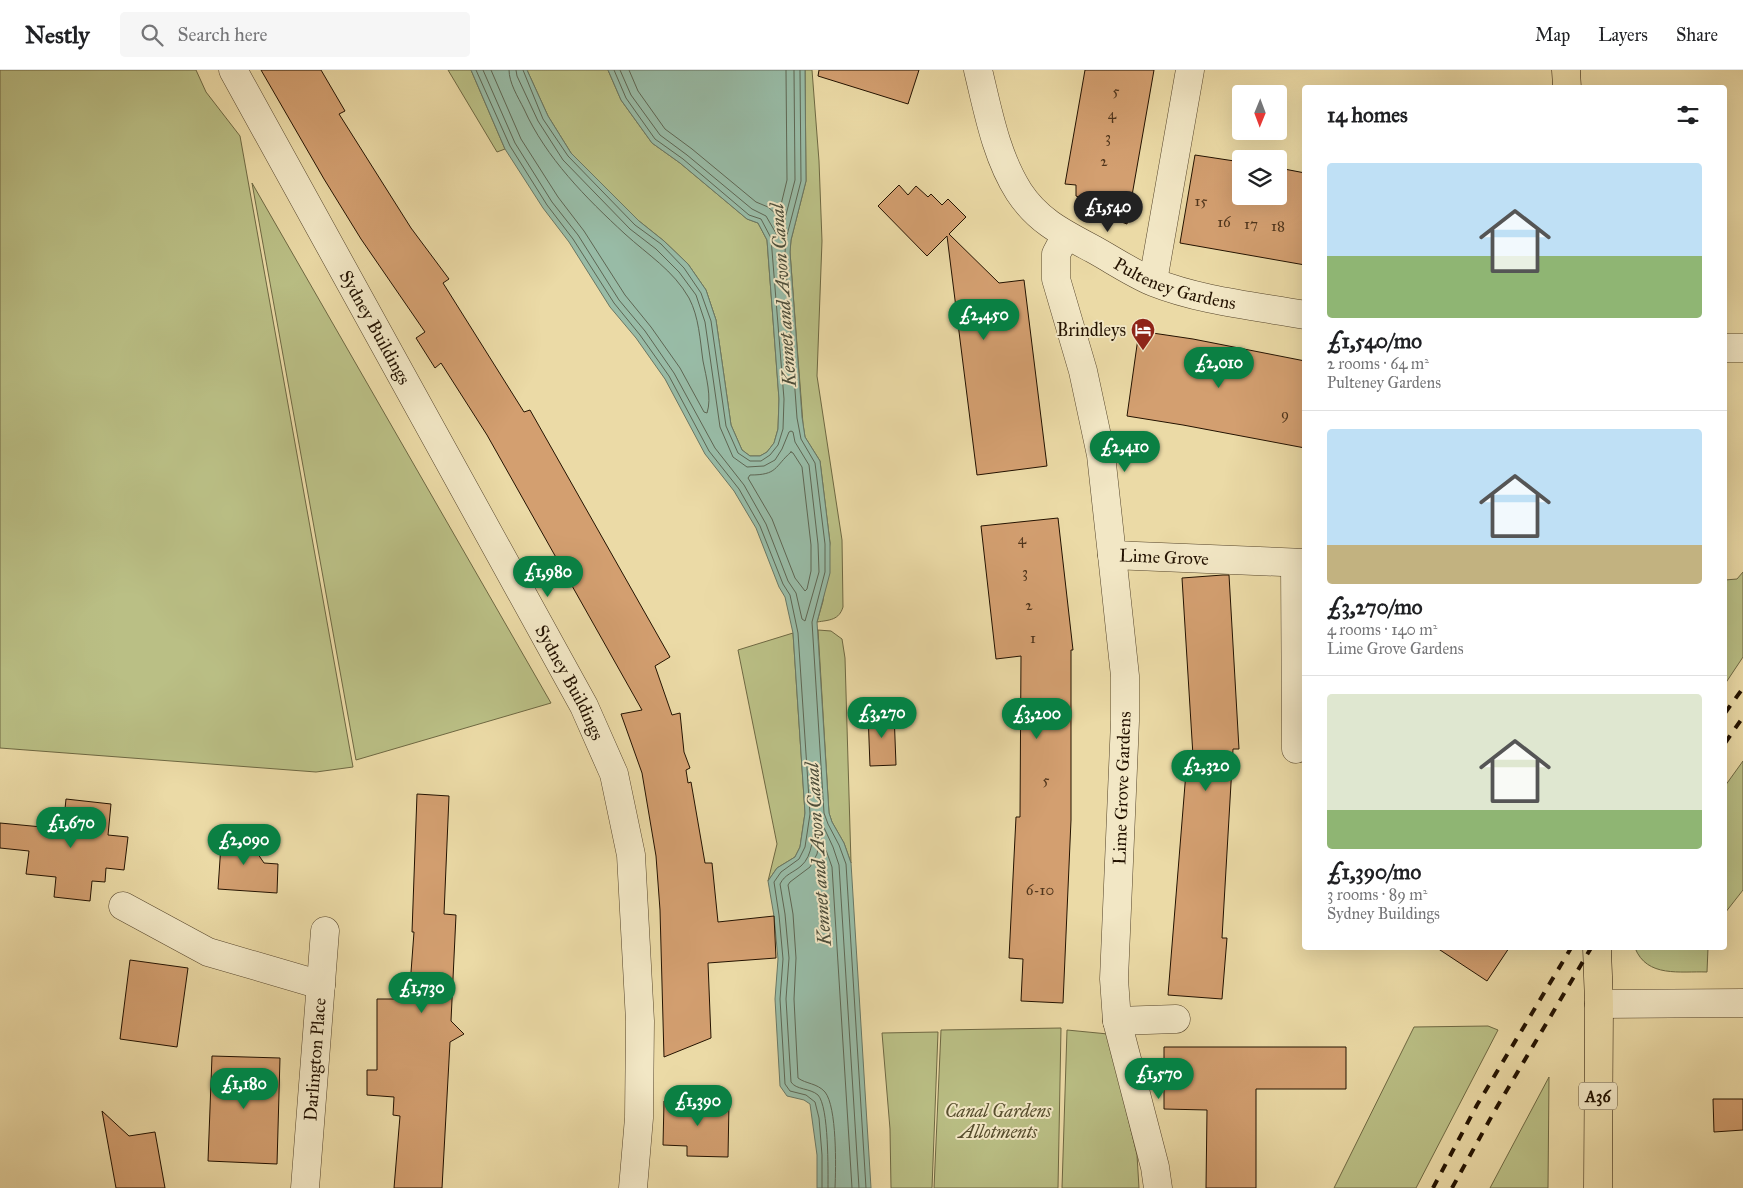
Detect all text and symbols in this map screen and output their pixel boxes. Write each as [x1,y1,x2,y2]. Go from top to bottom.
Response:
search box [120,12,470,57]
text: Nestly [25,20,90,50]
icon: search [138,21,166,49]
text: Search here [178,23,267,46]
text: Map [1535,24,1570,46]
text: Layers [1598,24,1648,46]
text: Share [1676,24,1718,46]
house number: 5 [1113,82,1120,100]
north arrow [1232,85,1288,140]
map controls [1232,85,1287,205]
icon: filters [1674,101,1702,129]
text: 14 homes [1327,102,1408,128]
house number: 4 [1108,105,1117,123]
house number: 3 [1105,128,1111,146]
button: layers [1232,150,1287,205]
house number: 2 [1100,152,1108,170]
pin: £1,540 [1067,190,1149,233]
house number: 15 [1195,192,1207,210]
icon: home [1470,196,1560,286]
text: £1,540 [1085,197,1131,216]
water label: Kennet and Avon Canal [765,201,801,388]
house number: 16 [1217,213,1232,231]
house number: 17 [1244,215,1258,233]
house number: 18 [1271,217,1285,235]
street label: Pulteney Gardens [1110,253,1238,314]
street label: Sydney Buildings [335,266,415,388]
pin: £2,450 [943,298,1025,341]
text: £2,450 [959,305,1009,324]
hotel icon: Brindleys [1130,317,1156,351]
place label: Brindleys [1056,319,1126,341]
text: £1,540/mo [1327,328,1422,354]
pin: £2,010 [1178,346,1260,389]
text: £2,010 [1195,353,1243,372]
text: 2 rooms · 64 m² [1327,354,1429,373]
text: Pulteney Gardens [1327,373,1441,392]
house number: 9 [1281,405,1289,423]
pin: £2,410 [1084,430,1166,473]
text: £2,410 [1101,437,1149,456]
icon: home [1470,461,1560,551]
house number: 4 [1018,530,1027,548]
street label: Lime Grove [1119,544,1209,570]
pin: £1,980 [507,556,589,598]
text: £1,980 [524,562,572,581]
house number: 3 [1022,563,1028,581]
text: £3,270/mo [1327,594,1423,620]
house number: 2 [1025,596,1033,614]
text: 4 rooms · 140 m² [1327,620,1437,639]
street label: Sydney Buildings [530,621,609,743]
house number: 1 [1030,629,1036,647]
text: Lime Grove Gardens [1327,639,1464,658]
pin: £3,270 [841,696,923,739]
pin: £3,200 [996,698,1078,740]
text: £3,270 [859,703,905,722]
text: £3,200 [1013,704,1061,723]
street label: Lime Grove Gardens [1108,711,1136,865]
icon: home [1470,726,1560,816]
pin: £2,320 [1165,750,1247,792]
text: £2,320 [1182,756,1230,775]
water label: Kennet and Avon Canal [800,760,836,947]
house number: 5 [1043,771,1050,789]
pin: £1,670 [30,806,112,849]
text: £1,670 [47,813,95,832]
pin: £2,090 [203,824,285,866]
text: £2,090 [219,830,269,849]
text: £1,390/mo [1327,859,1421,885]
house number: 6-10 [1026,881,1054,899]
text: 3 rooms · 89 m² [1327,885,1427,904]
text: Sydney Buildings [1327,904,1440,923]
pin: £1,730 [381,972,463,1014]
text: £1,730 [400,978,444,997]
street label: Darlington Place [299,997,331,1122]
pin: £1,570 [1118,1058,1200,1100]
text: £1,570 [1136,1064,1182,1083]
pin: £1,180 [203,1068,285,1110]
text: £1,180 [221,1074,267,1093]
road number: A36 [1579,1082,1617,1110]
pin: £1,390 [657,1084,739,1127]
text: £1,390 [675,1091,721,1110]
park label: Canal Gardens Allotments [945,1100,1052,1143]

